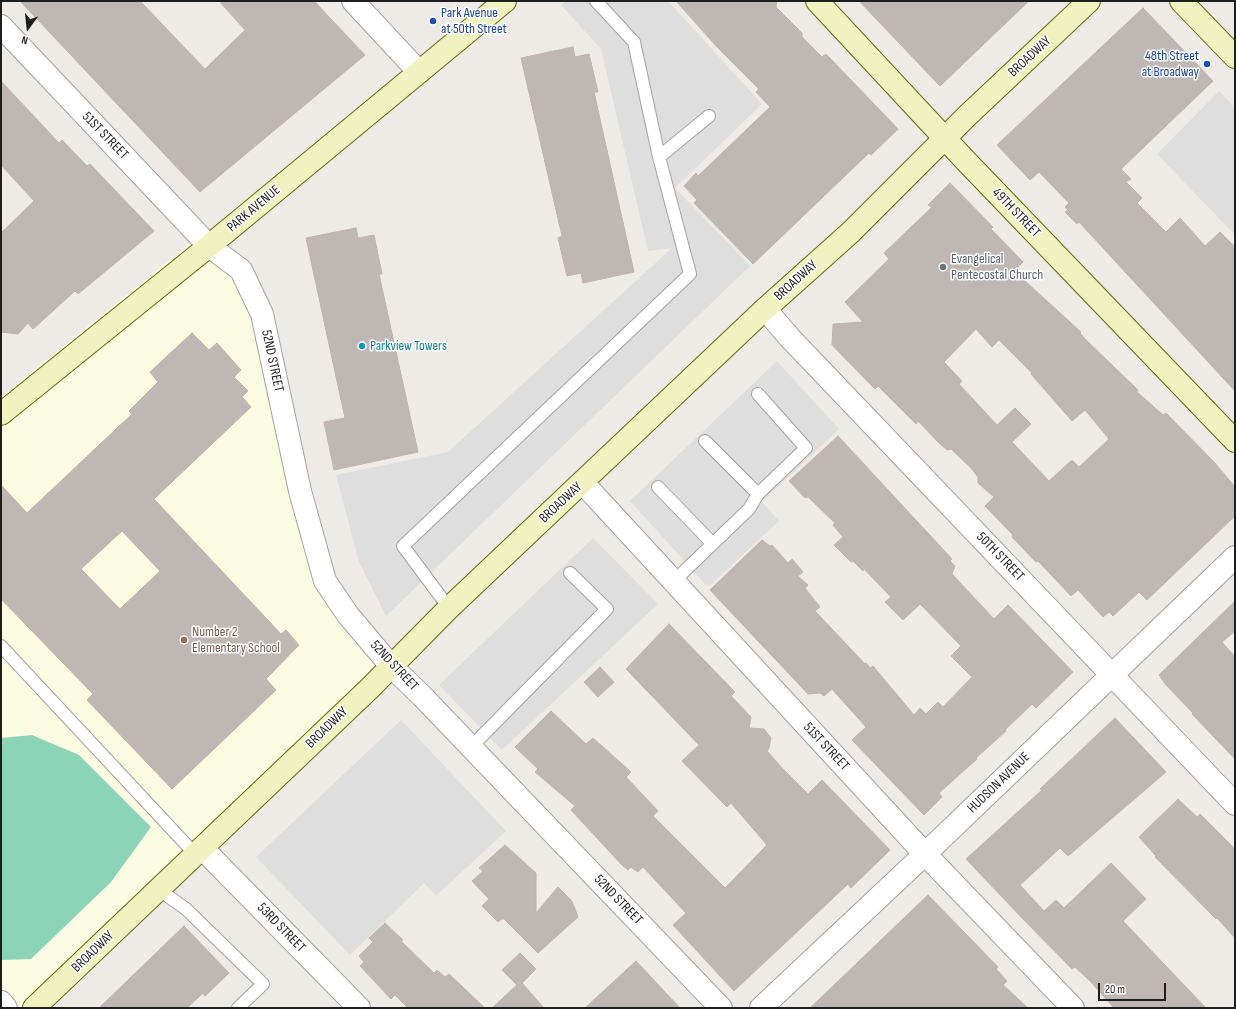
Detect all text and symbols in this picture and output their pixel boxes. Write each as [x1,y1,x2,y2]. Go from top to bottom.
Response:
place label: Park Avenue at 50th Street [441,5,507,38]
north arrow [8,8,48,48]
marker: Park Avenue at 50th Street [428,16,438,26]
text: N [20,33,29,47]
street label: BROADWAY [1005,33,1055,81]
place label: 48th Street at Broadway [1142,48,1199,80]
marker: 48th Street at Broadway [1202,59,1212,69]
street label: 51ST STREET [78,109,132,163]
street label: PARK AVENUE [224,182,284,236]
street label: 49TH STREET [988,185,1044,241]
place label: Evangelical Pentecostal Church [951,251,1043,284]
street label: BROADWAY [771,257,821,305]
marker: Evangelical Pentecostal Church [938,262,948,272]
street label: 52ND STREET [257,328,287,394]
place label: Parkview Towers [370,338,447,354]
marker: Parkview Towers [357,341,367,351]
street label: BROADWAY [536,479,586,527]
street label: 50TH STREET [973,529,1027,585]
place label: Number 2 Elementary School [192,624,280,656]
marker: Number 2 Elementary School [179,635,189,645]
street label: 52ND STREET [366,637,422,695]
street label: BROADWAY [302,704,352,752]
street label: 51ST STREET [800,719,852,775]
street label: HUDSON AVENUE [964,749,1034,817]
street label: 52ND STREET [590,872,646,928]
street label: 53RD STREET [253,900,309,956]
street label: BROADWAY [68,928,118,976]
scale bar [1100,975,1168,1001]
text: 20 m [1105,982,1125,997]

